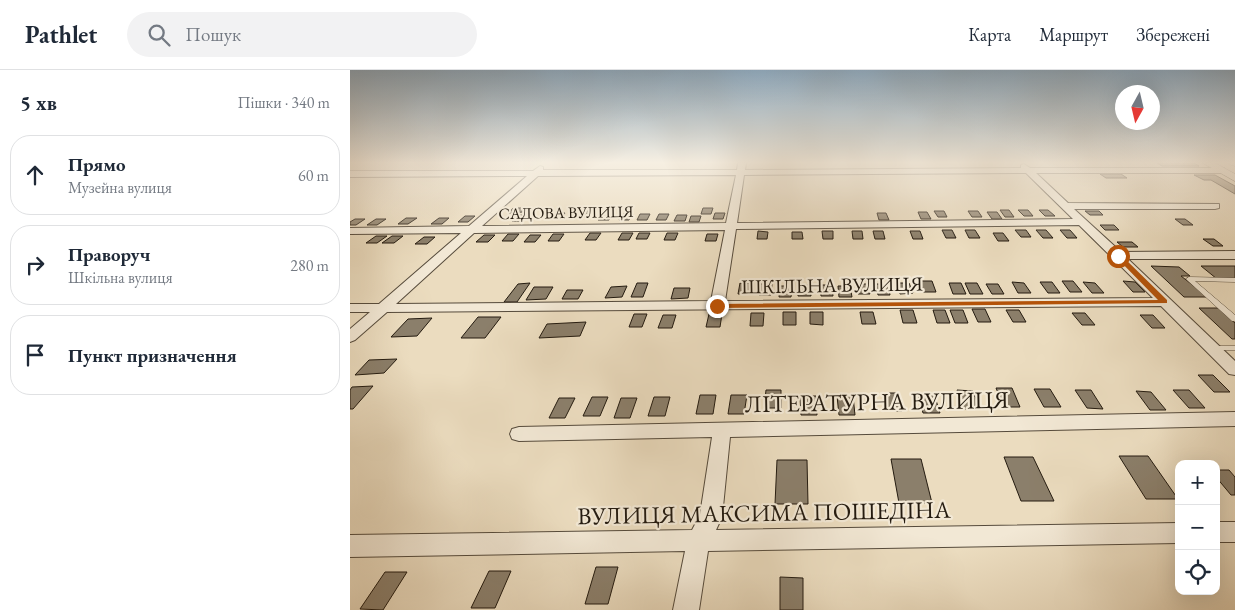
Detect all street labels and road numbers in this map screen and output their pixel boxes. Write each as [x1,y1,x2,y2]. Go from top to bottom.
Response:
street label: САДОВА ВУЛИЦЯ [498,201,634,224]
street label: ШКІЛЬНА ВУЛИЦЯ [741,270,923,300]
street label: ЛІТЕРАТУРНА ВУЛИЦЯ [745,384,1009,419]
street label: ВУЛИЦЯ МАКСИМА ПОШЕДІНА [577,494,951,531]

